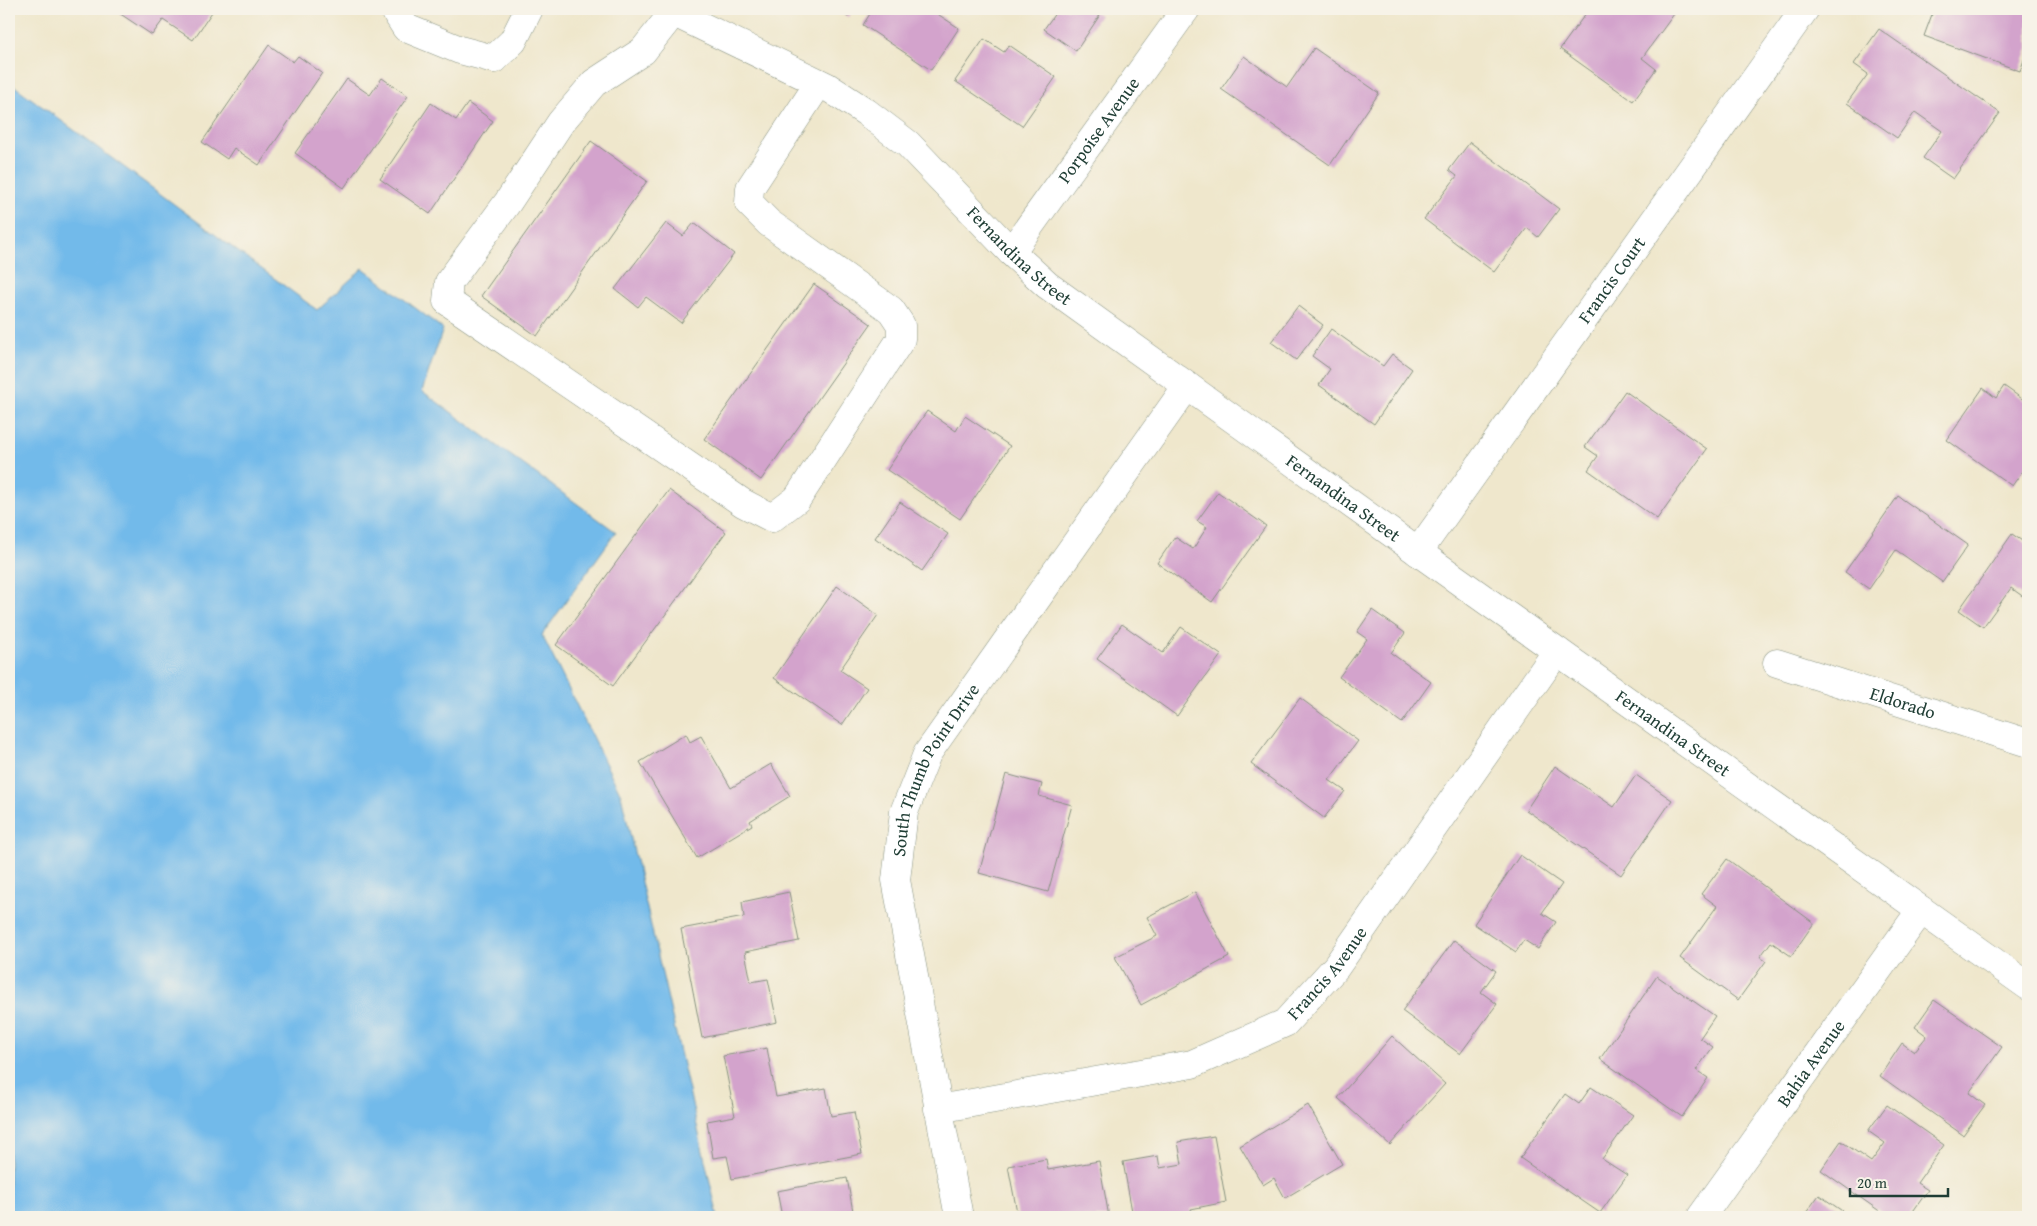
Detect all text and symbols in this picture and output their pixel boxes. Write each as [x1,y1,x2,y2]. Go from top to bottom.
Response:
street label: Porpoise Avenue [1051,71,1146,189]
street label: Fernandina Street [961,200,1078,312]
street label: Francis Court [1571,230,1652,329]
street label: Fernandina Street [1281,447,1407,549]
street label: South Thumb Point Drive [885,678,986,858]
street label: Eldorado [1867,679,1939,726]
street label: Fernandina Street [1610,683,1737,784]
street label: Francis Avenue [1280,921,1373,1026]
street label: Bahia Avenue [1770,1014,1851,1112]
scale bar [1850,1166,1947,1198]
text: 20 m [1857,1172,1888,1193]

